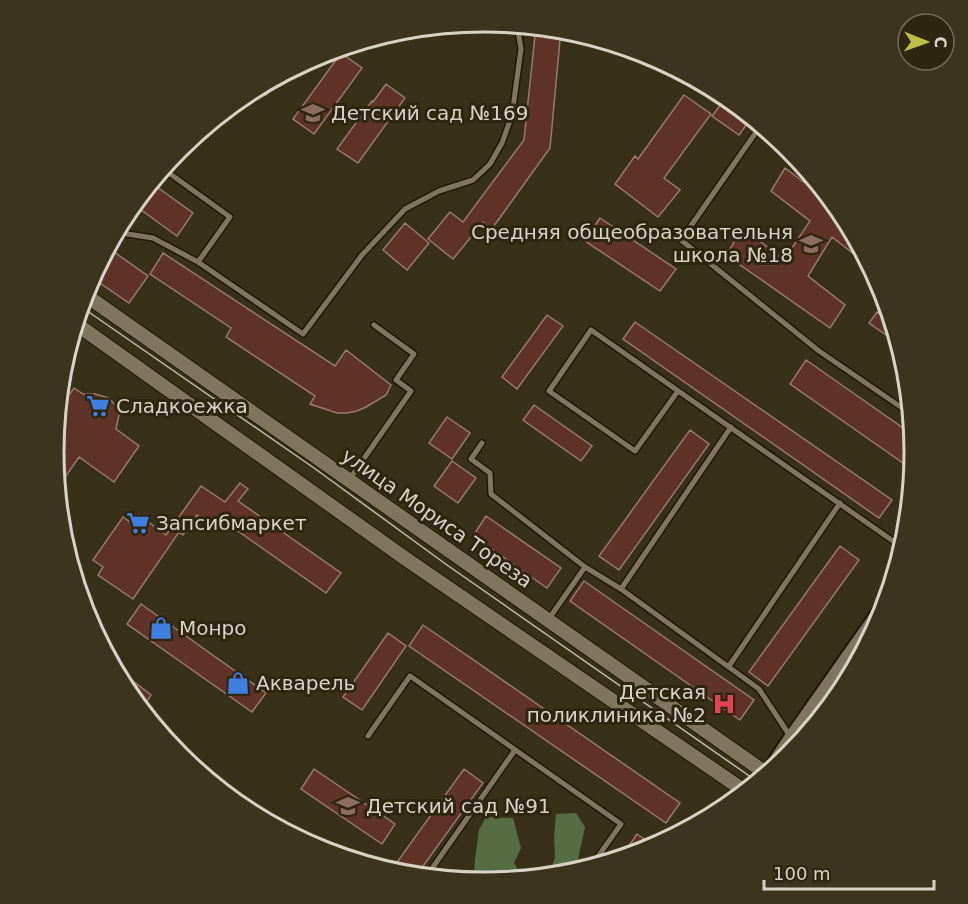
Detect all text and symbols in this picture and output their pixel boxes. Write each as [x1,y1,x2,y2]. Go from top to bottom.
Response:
north arrow [896,12,956,72]
text: С [931,36,950,48]
school or university icon: Детский сад №169 [300,100,326,126]
place label: Детский сад №169 [331,101,528,125]
place label: Средняя общеобразовательня школа №18 [471,220,793,267]
school or university icon: Средняя общеобразовательня школа №18 [798,231,824,257]
supermarket icon: Сладкоежка [85,393,111,419]
place label: Сладкоежка [116,394,248,418]
street label: улица Мориса Тореза [337,443,537,593]
supermarket icon: Запсибмаркет [125,510,151,536]
place label: Запсибмаркет [156,511,307,535]
shop icon: Монро [148,615,174,641]
place label: Монро [179,616,247,640]
shop icon: Акварель [225,670,251,696]
place label: Акварель [256,671,355,695]
place label: Детская поликлиника №2 [527,680,706,727]
hospital icon: Детская поликлиника №2 [711,691,737,717]
school or university icon: Детский сад №91 [335,793,361,819]
place label: Детский сад №91 [366,794,551,818]
scale bar [764,853,934,891]
text: 100 m [773,863,831,884]

